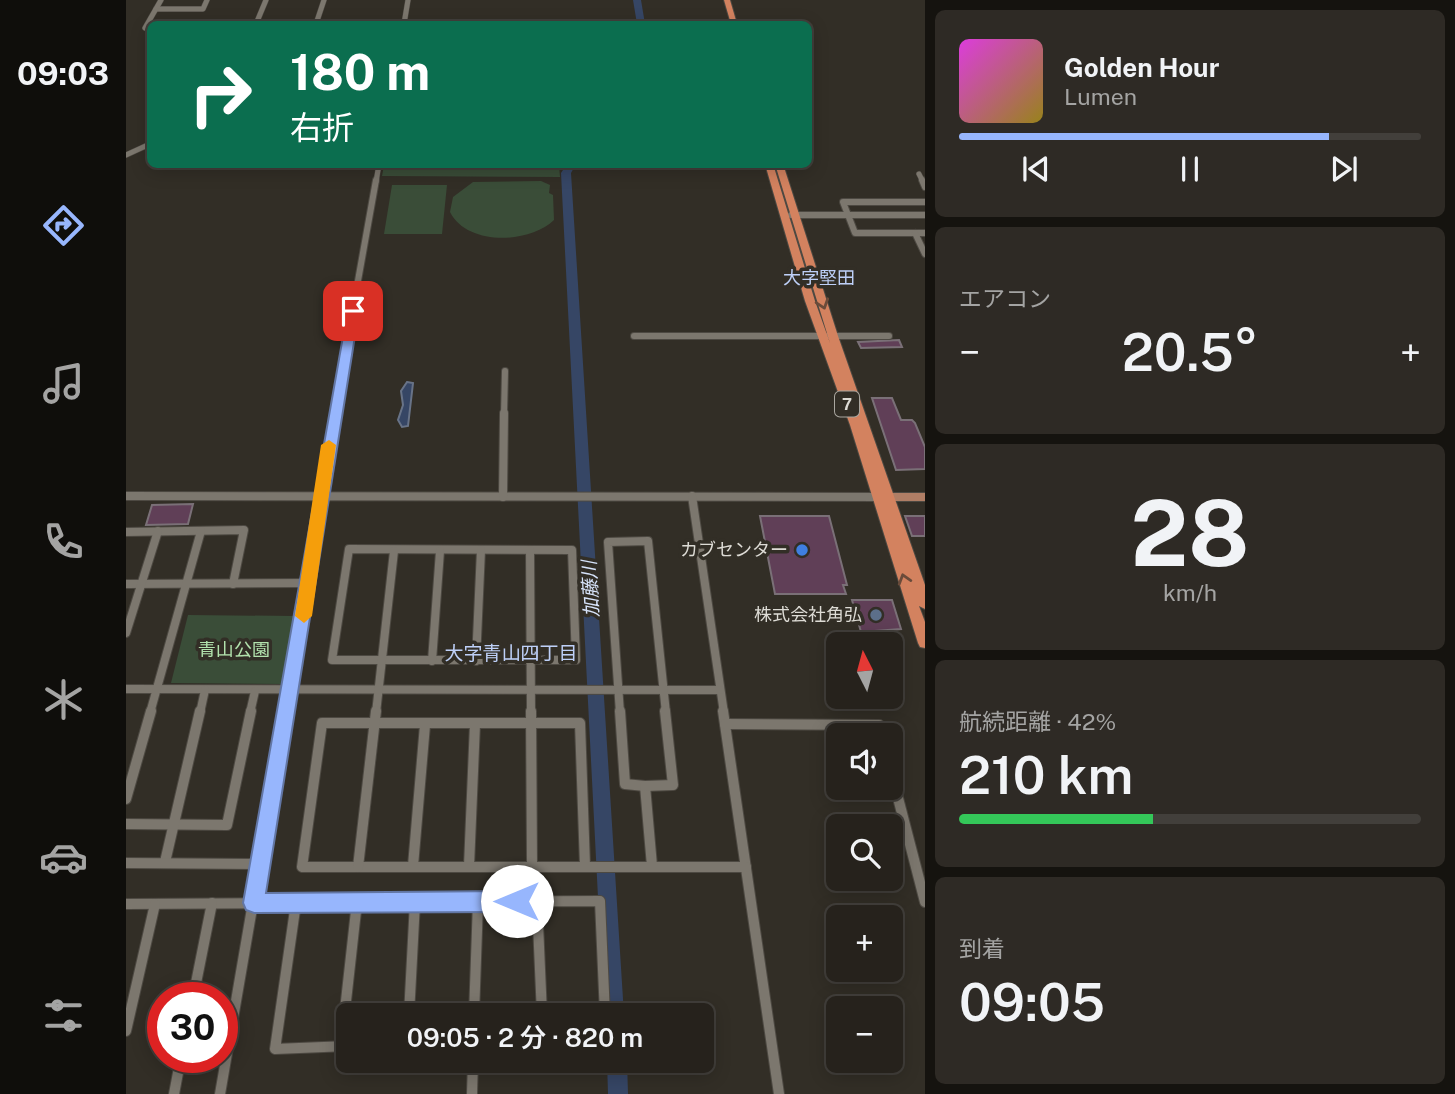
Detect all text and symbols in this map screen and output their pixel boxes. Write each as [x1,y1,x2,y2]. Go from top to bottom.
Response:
text: 180 m [290,43,430,101]
icon: right [175,49,266,140]
text: Golden Hour [1064,52,1219,83]
text: 09:03 [17,55,109,92]
text: Lumen [1064,83,1137,110]
text: 右折 [290,109,354,146]
icon: previous [1017,150,1055,188]
icon: pause [1171,150,1209,188]
icon: next [1325,150,1363,188]
icon: directions [39,201,88,250]
district label: 大字堅田 [783,267,855,288]
pin [323,281,383,341]
text: エアコン [959,285,1051,312]
icon: arrive [334,292,372,330]
one-way arrow [814,297,829,309]
text: 20.5° [1122,322,1258,383]
text: − [959,330,980,375]
text: + [1400,330,1421,375]
icon: music [39,359,88,408]
road number: 7 [835,392,859,416]
text: 28 [1131,480,1249,586]
icon: phone [39,517,88,566]
place label: カブセンター [680,539,788,560]
marker: カブセンター [794,542,810,558]
water label: 加藤川 [577,558,602,618]
one-way arrow [897,573,912,585]
text: km/h [1163,579,1217,606]
place label: 株式会社角弘 [754,604,862,625]
marker: 株式会社角弘 [868,607,884,623]
north arrow [826,632,903,709]
map controls [826,632,903,1073]
park label: 青山公園 [198,639,270,660]
district label: 大字青山四丁目 [444,642,578,664]
icon: climate [39,675,88,724]
text: 航続距離 · 42% [959,708,1116,735]
button: sound [826,723,903,800]
text: 210 km [959,745,1133,806]
button: search [826,814,903,891]
icon: car [39,833,88,882]
position arrow [480,864,554,938]
button: + [826,905,903,982]
text: 到着 [959,935,1005,962]
text: 09:05 [959,972,1105,1033]
speed limit sign: 30 [147,982,238,1073]
icon: filters [39,991,88,1040]
button: − [826,996,903,1073]
text: 09:05 · 2 分 · 820 m [407,1022,643,1053]

